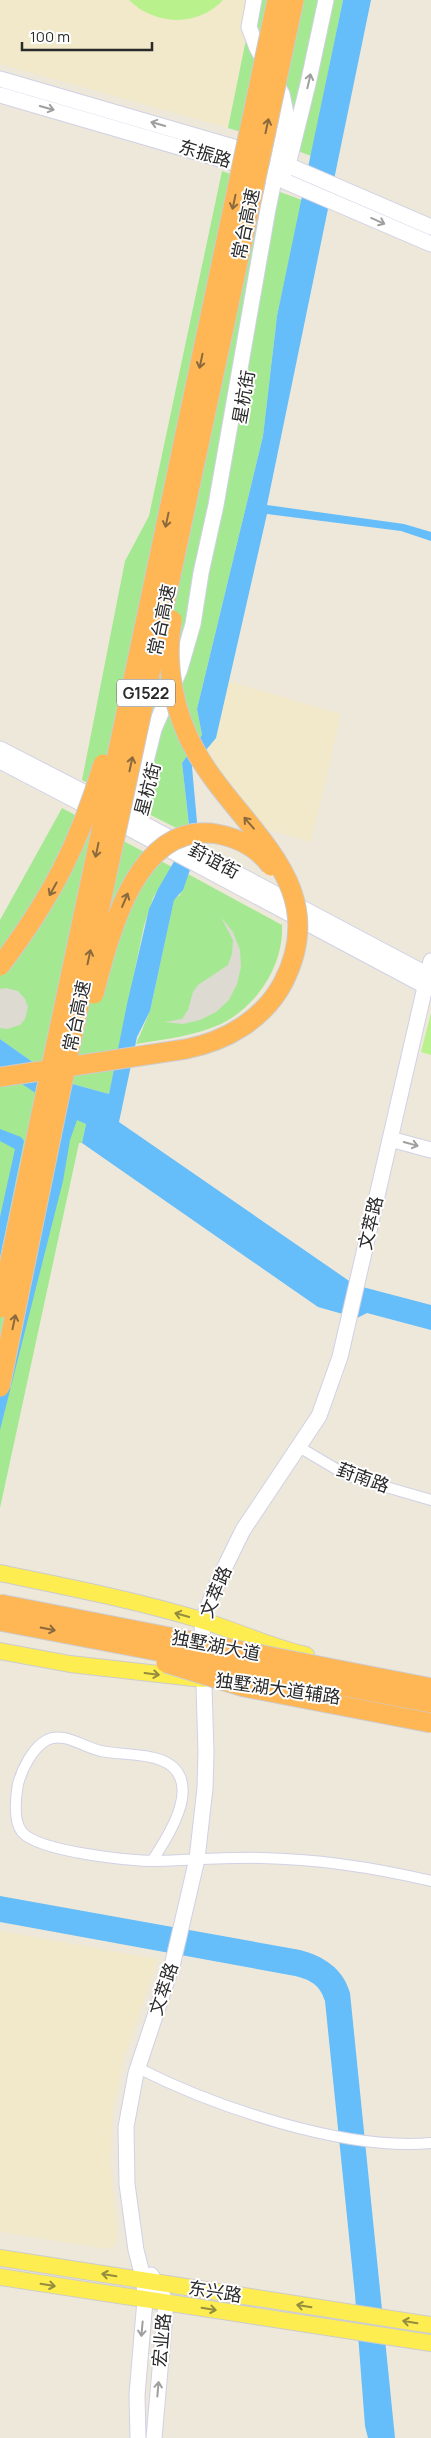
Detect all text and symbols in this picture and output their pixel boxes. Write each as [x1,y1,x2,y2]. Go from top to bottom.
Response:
scale bar [22,20,152,52]
text: 100 m [30,26,70,47]
one-way arrow [305,73,314,89]
one-way arrow [38,104,54,114]
one-way arrow [150,119,166,129]
one-way arrow [263,119,272,135]
street label: 东振路 [176,134,235,172]
street label: 常台高速 [226,186,264,262]
one-way arrow [229,193,238,209]
one-way arrow [370,217,385,226]
one-way arrow [195,352,205,368]
street label: 星杭街 [227,368,260,425]
one-way arrow [162,511,171,527]
street label: 常台高速 [142,582,180,658]
road number: G1522 [117,680,175,706]
one-way arrow [127,757,136,773]
street label: 星杭街 [128,760,166,818]
one-way arrow [244,817,255,830]
street label: 葑谊街 [185,837,244,883]
one-way arrow [91,841,101,857]
one-way arrow [48,881,58,896]
one-way arrow [121,893,131,908]
one-way arrow [85,950,95,966]
street label: 常台高速 [57,978,95,1054]
one-way arrow [402,1140,418,1150]
street label: 文萃路 [352,1194,388,1252]
one-way arrow [10,1315,19,1331]
street label: 葑南路 [334,1457,393,1498]
street label: 文萃路 [194,1562,236,1621]
one-way arrow [174,1609,190,1619]
one-way arrow [40,1625,56,1635]
street label: 独墅湖大道 [170,1625,263,1665]
street label: 独墅湖大道辅路 [214,1667,342,1709]
one-way arrow [144,1670,160,1680]
street label: 文萃路 [143,1959,183,2018]
one-way arrow [102,2270,118,2280]
street label: 东兴路 [187,2275,244,2307]
one-way arrow [40,2280,56,2290]
one-way arrow [297,2301,313,2311]
one-way arrow [201,2304,217,2314]
street label: 宏业路 [147,2312,175,2368]
one-way arrow [402,2317,418,2327]
one-way arrow [138,2321,147,2337]
one-way arrow [153,2382,163,2398]

